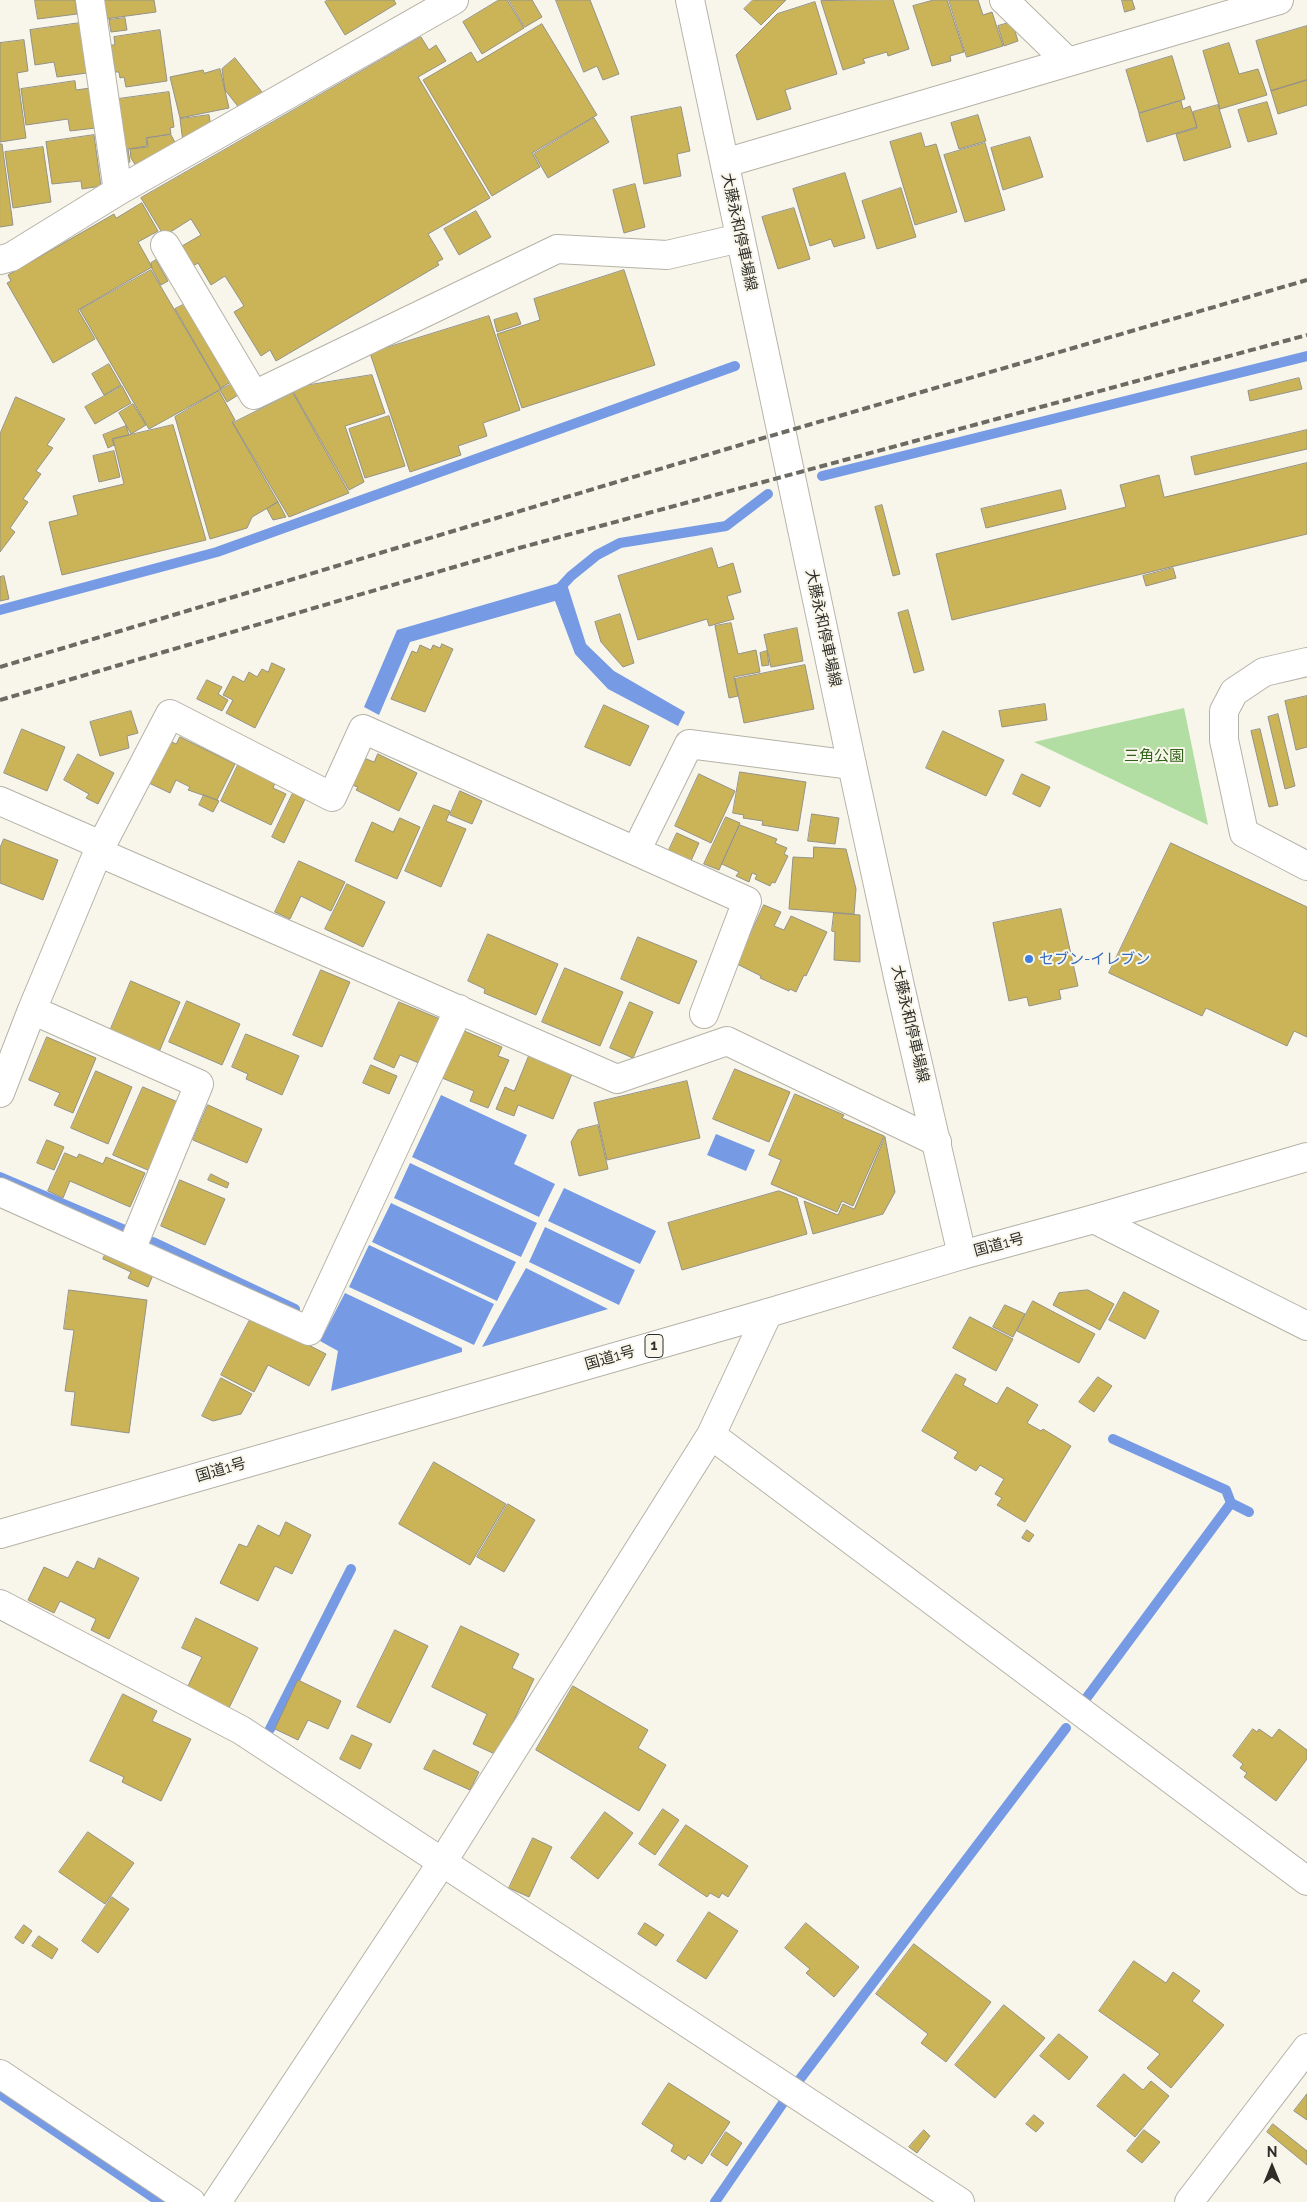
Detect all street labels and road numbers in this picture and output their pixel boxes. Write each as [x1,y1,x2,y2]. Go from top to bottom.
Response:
street label: 大藤永和停車場線 [718,171,760,293]
street label: 大藤永和停車場線 [802,567,844,689]
street label: 大藤永和停車場線 [888,964,932,1084]
street label: 国道1号 [972,1230,1026,1260]
road number: 1 [645,1334,663,1358]
street label: 国道1号 [583,1342,637,1374]
street label: 国道1号 [194,1454,248,1486]

